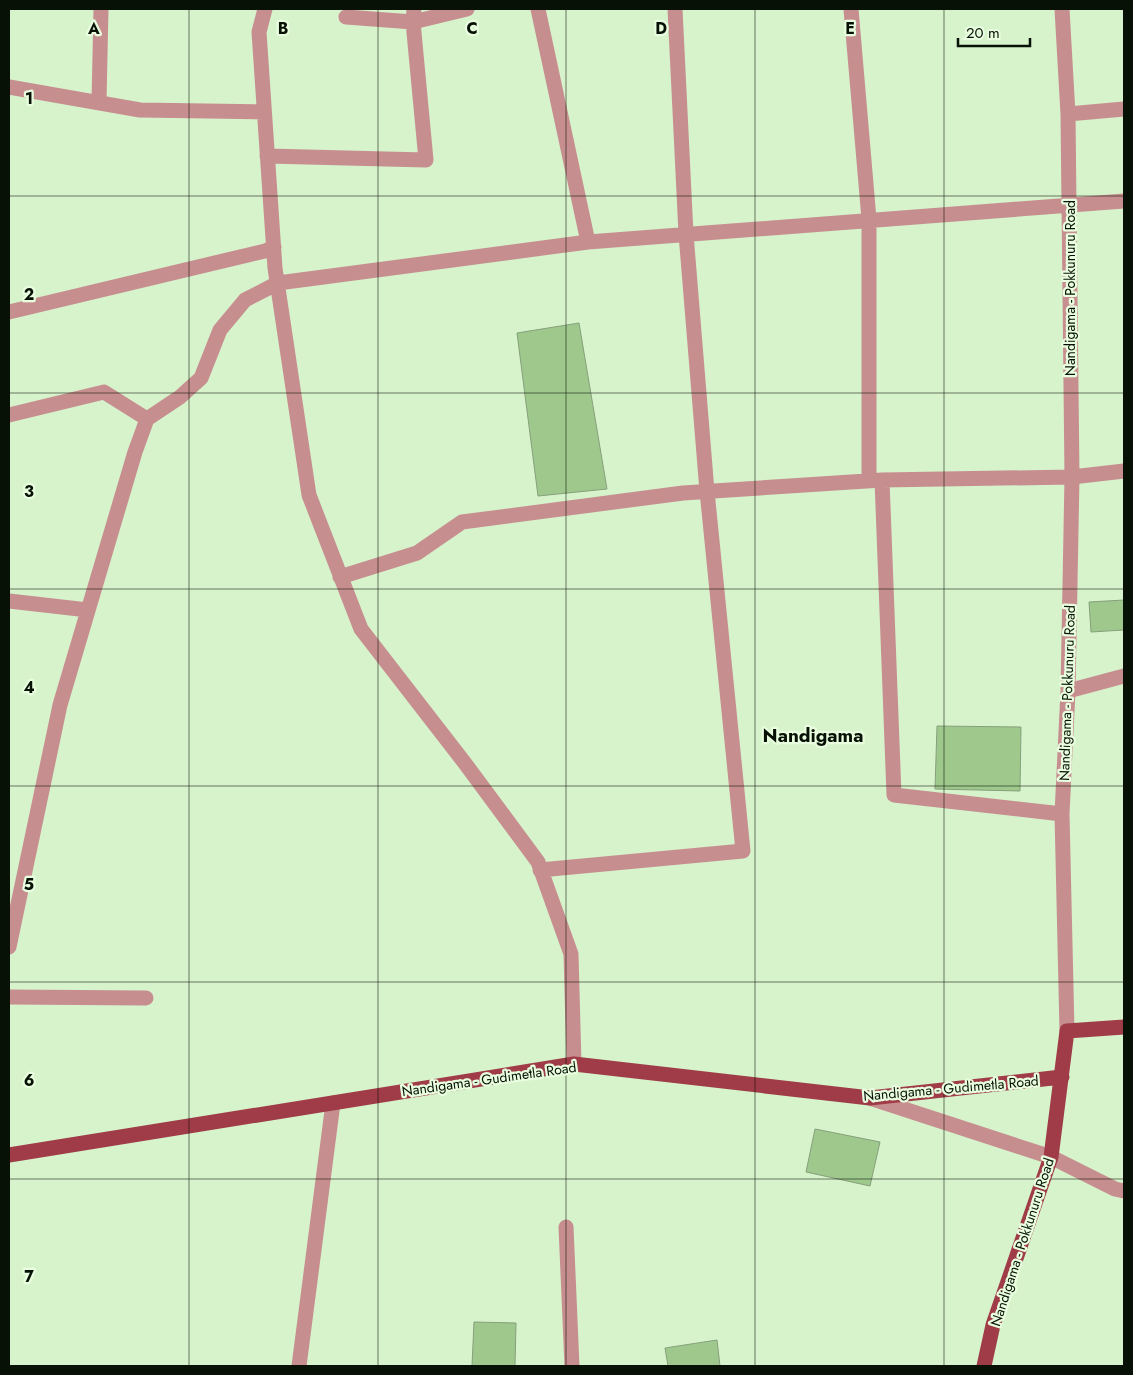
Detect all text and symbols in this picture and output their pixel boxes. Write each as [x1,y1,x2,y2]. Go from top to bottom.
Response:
scale bar [958,15,1030,47]
text: A [87,17,100,40]
text: B [278,17,288,40]
text: C [466,17,478,40]
text: D [655,17,667,40]
text: E [845,17,855,40]
text: 20 m [966,22,1000,44]
text: 1 [25,87,33,110]
street label: Nandigama - Pokkunuru Road [1060,200,1080,376]
text: 2 [24,283,34,306]
text: 3 [24,480,34,503]
street label: Nandigama - Pokkunuru Road [1054,605,1080,781]
text: 4 [23,676,35,699]
district label: Nandigama [763,722,863,749]
text: 5 [24,873,34,896]
street label: Nandigama - Gudimetla Road [400,1057,578,1101]
text: 6 [24,1069,34,1092]
street label: Nandigama - Gudimetla Road [862,1070,1040,1106]
street label: Nandigama - Pokkunuru Road [985,1155,1059,1329]
text: 7 [24,1265,34,1288]

